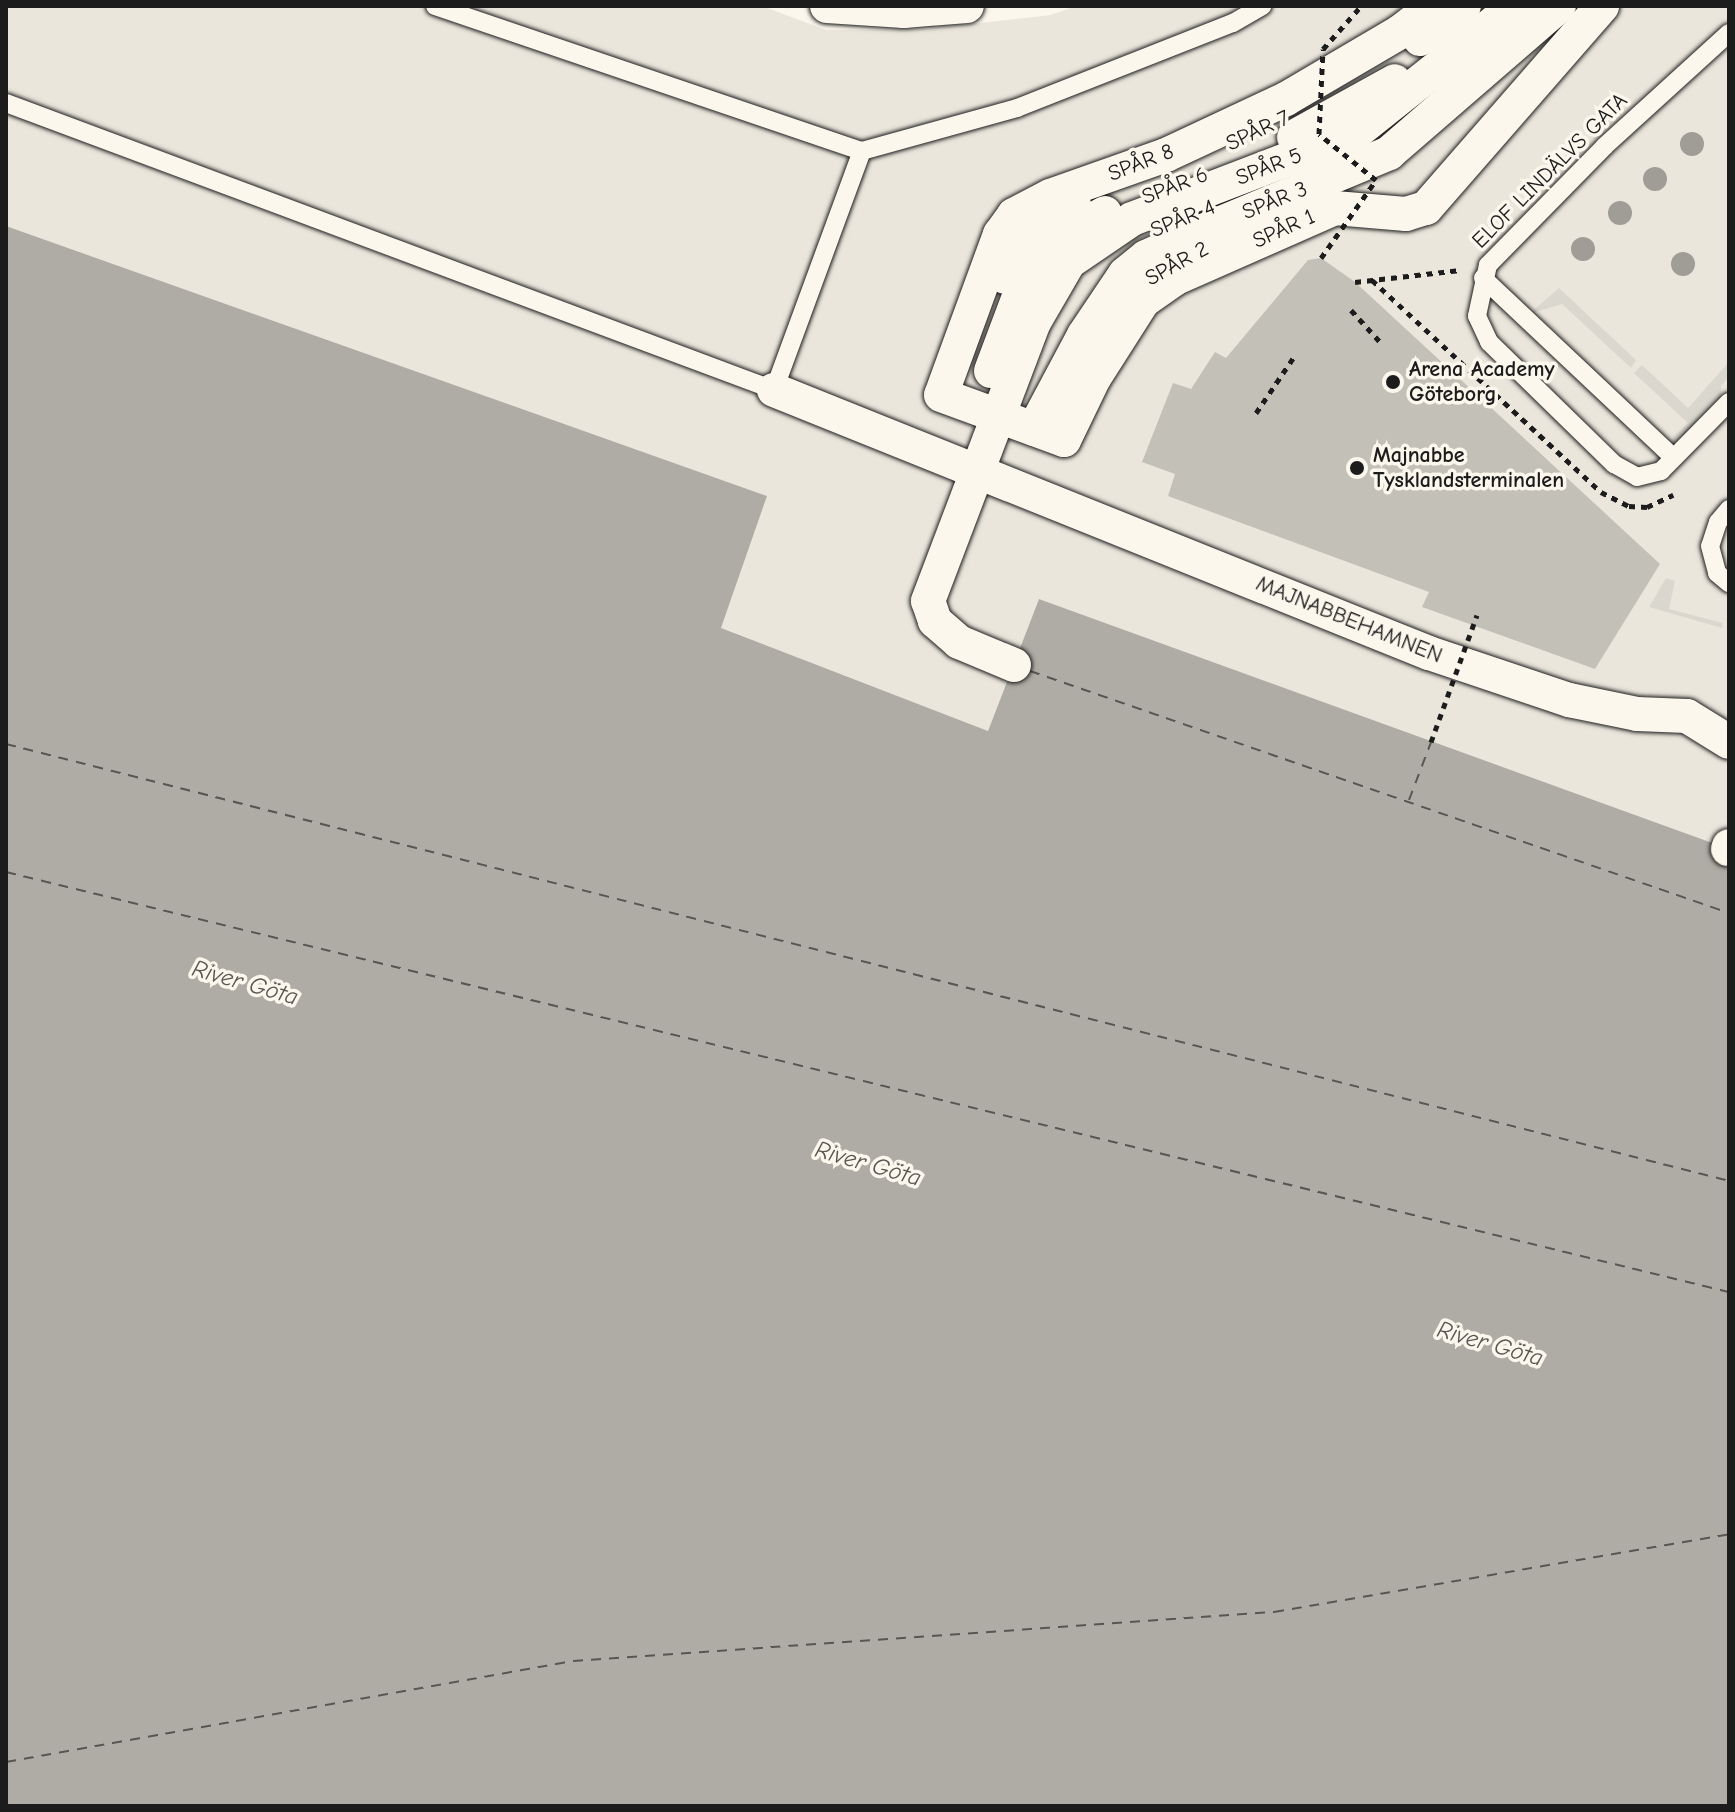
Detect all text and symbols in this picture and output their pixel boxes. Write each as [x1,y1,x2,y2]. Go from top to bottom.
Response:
street label: ELOF LINDÄLVS GATA [1467,88,1633,254]
street label: SPÅR 7 [1222,105,1294,157]
street label: SPÅR 8 [1104,138,1178,188]
street label: SPÅR 5 [1232,142,1306,192]
street label: SPÅR 6 [1138,161,1212,211]
street label: SPÅR 3 [1239,176,1311,226]
street label: SPÅR 4 [1147,194,1219,244]
street label: SPÅR 1 [1249,204,1319,254]
street label: SPÅR 2 [1141,236,1213,292]
place label: Arena Academy Göteborg [1409,356,1555,408]
marker: Arena Academy Göteborg [1384,373,1402,391]
place label: Majnabbe Tysklandsterminalen [1373,442,1564,494]
marker: Majnabbe Tysklandsterminalen [1348,459,1366,477]
street label: MAJNABBEHAMNEN [1252,571,1446,669]
water label: River Göta [189,954,301,1012]
water label: River Göta [812,1135,924,1193]
water label: River Göta [1434,1315,1546,1373]

